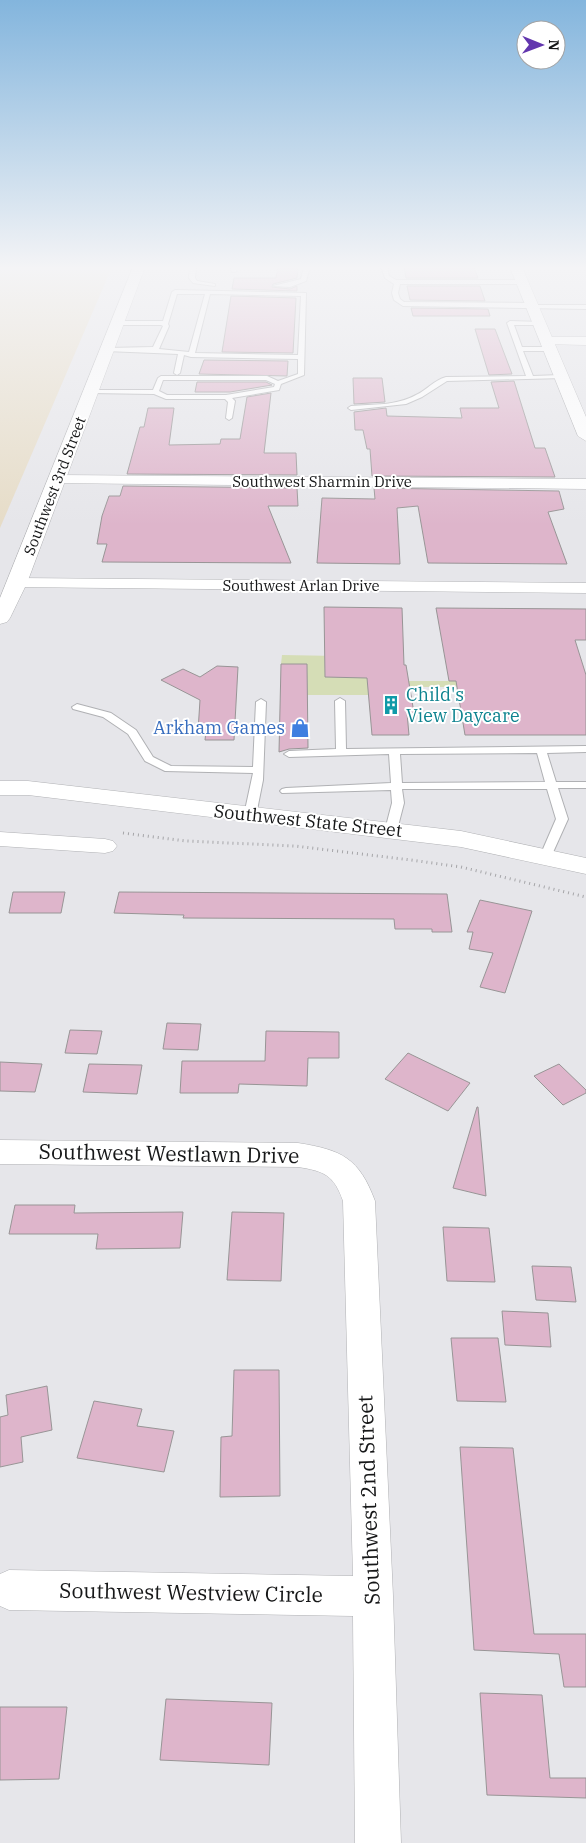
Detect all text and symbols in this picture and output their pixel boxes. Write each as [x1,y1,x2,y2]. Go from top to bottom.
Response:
north arrow [516,20,566,70]
text: N [545,40,563,51]
street label: Southwest 3rd Street [19,414,90,558]
street label: Southwest Sharmin Drive [232,472,412,491]
street label: Southwest Arlan Drive [222,576,380,595]
place label: Child's View Daycare [406,683,520,727]
building icon: Child's View Daycare [380,694,402,716]
place label: Arkham Games [153,716,285,739]
shop icon: Arkham Games [289,717,311,739]
street label: Southwest State Street [213,799,403,842]
street label: Southwest Westlawn Drive [38,1137,300,1169]
street label: Southwest 2nd Street [350,1395,386,1605]
street label: Southwest Westview Circle [59,1576,323,1608]

